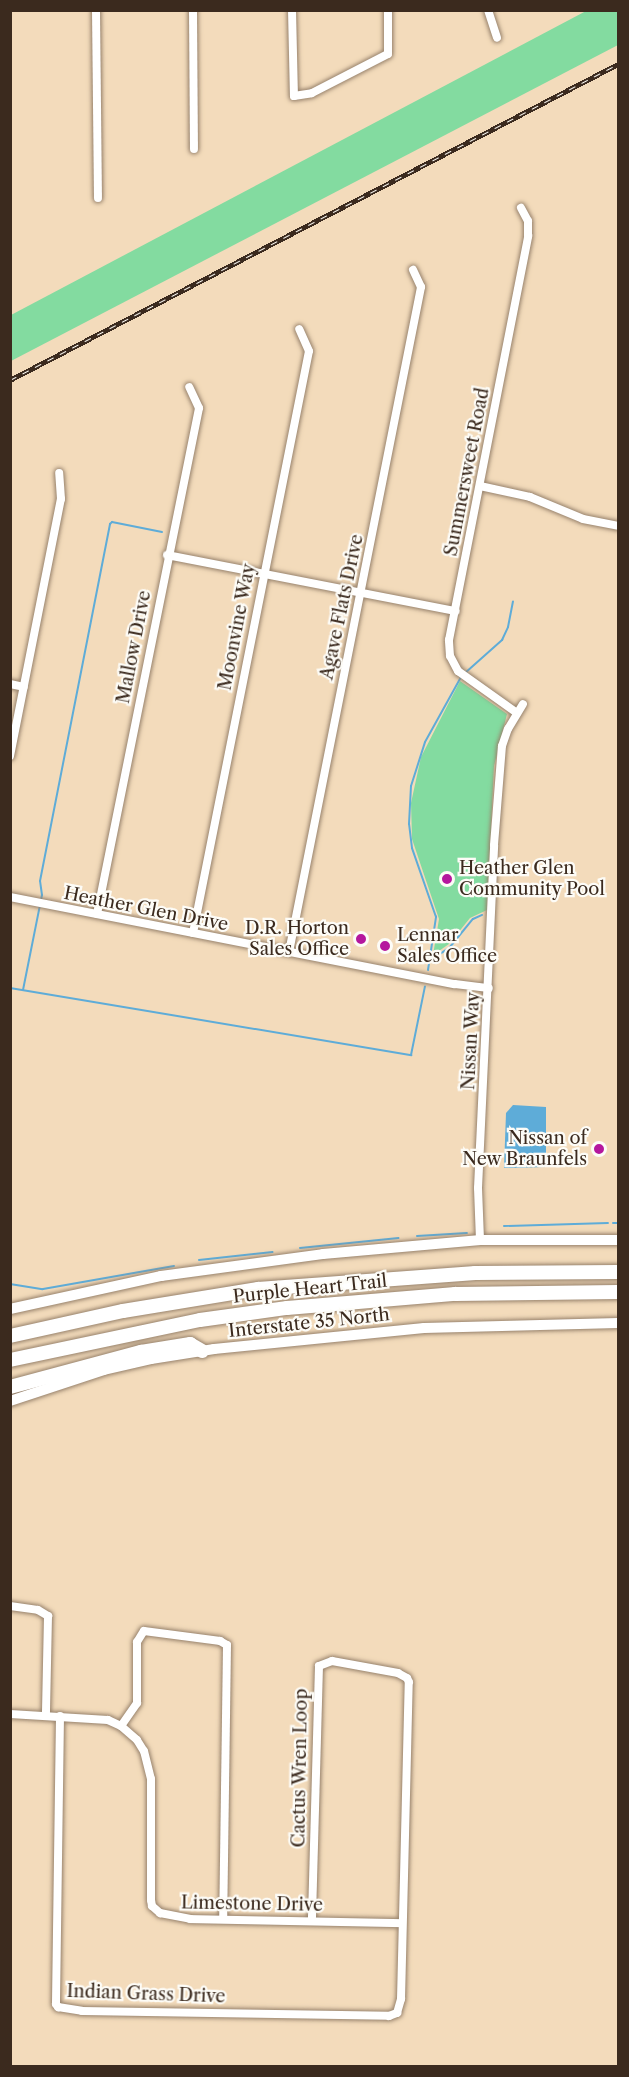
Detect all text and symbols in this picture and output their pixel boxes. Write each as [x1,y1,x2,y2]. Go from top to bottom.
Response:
street label: Summersweet Road [440,386,494,558]
street label: Agave Flats Drive [316,532,368,682]
street label: Moonvine Way [214,562,260,692]
street label: Mallow Drive [112,588,156,706]
place label: Heather Glen Community Pool [459,858,605,900]
marker: Heather Glen Community Pool [440,872,454,886]
street label: Heather Glen Drive [62,882,230,936]
place label: D.R. Horton Sales Office [245,918,349,960]
place label: Lennar Sales Office [397,925,497,968]
marker: D.R. Horton Sales Office [354,932,368,946]
marker: Lennar Sales Office [378,939,392,953]
street label: Nissan Way [458,991,484,1091]
place label: Nissan of New Braunfels [462,1128,587,1170]
marker: Nissan of New Braunfels [592,1142,606,1156]
street label: Purple Heart Trail [232,1270,388,1308]
street label: Interstate 35 North [227,1304,391,1342]
street label: Cactus Wren Loop [288,1688,312,1848]
street label: Limestone Drive [181,1892,323,1916]
street label: Indian Grass Drive [66,1980,226,2008]

